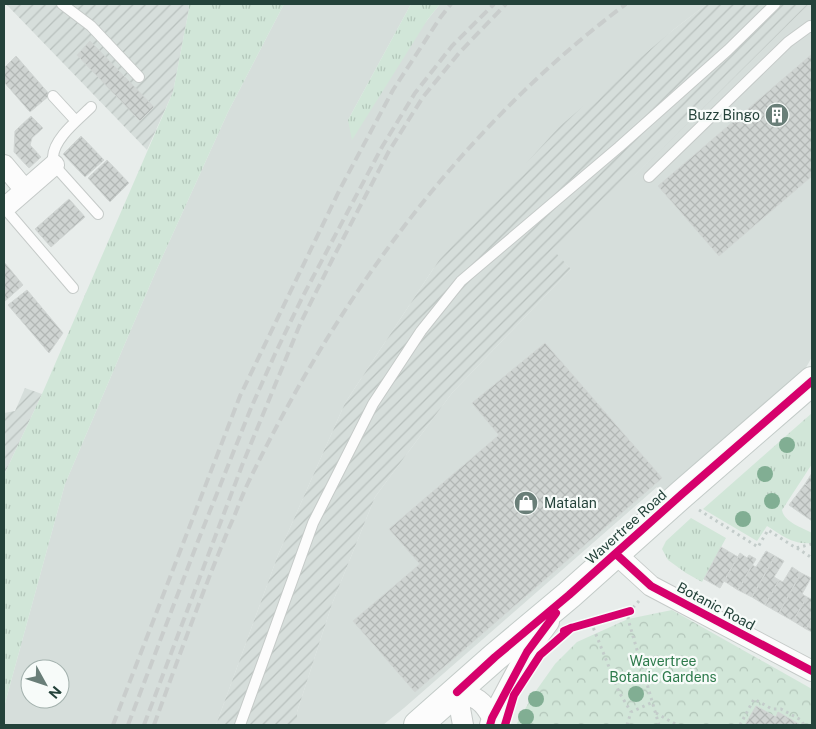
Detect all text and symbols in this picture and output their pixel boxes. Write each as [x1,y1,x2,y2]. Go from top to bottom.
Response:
building icon: Buzz Bingo [764,102,790,128]
place label: Buzz Bingo [688,107,760,123]
street label: Wavertree Road [582,486,670,568]
shop icon: Matalan [513,490,539,516]
place label: Matalan [544,495,597,511]
street label: Botanic Road [674,579,758,633]
park label: Wavertree Botanic Gardens [609,653,717,685]
north arrow [20,659,70,709]
text: N [45,683,65,702]

